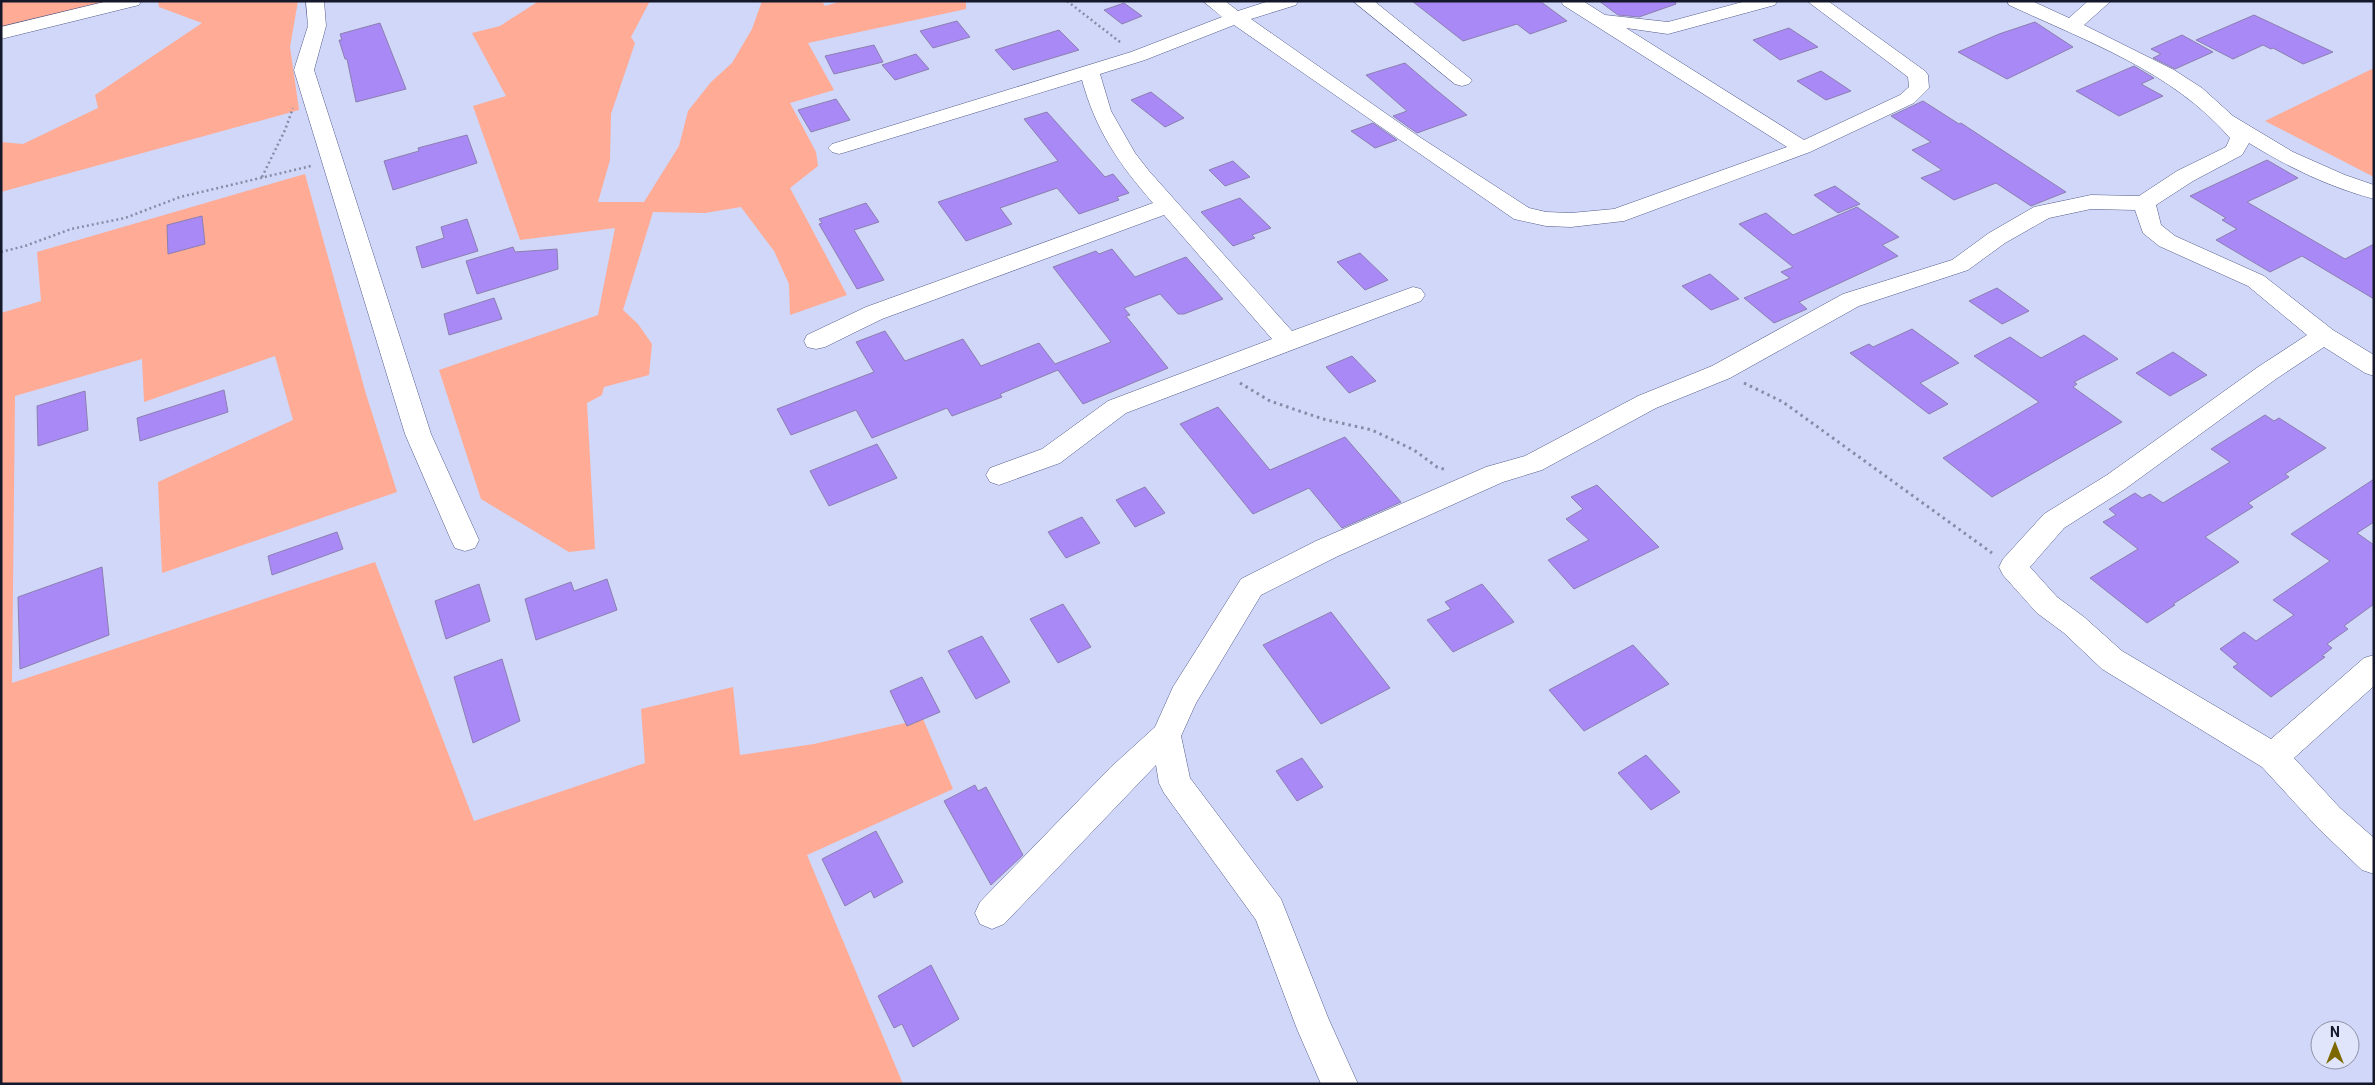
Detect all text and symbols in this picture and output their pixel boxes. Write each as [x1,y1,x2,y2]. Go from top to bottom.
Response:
north arrow [2310,1020,2360,1070]
text: N [2330,1024,2340,1040]

